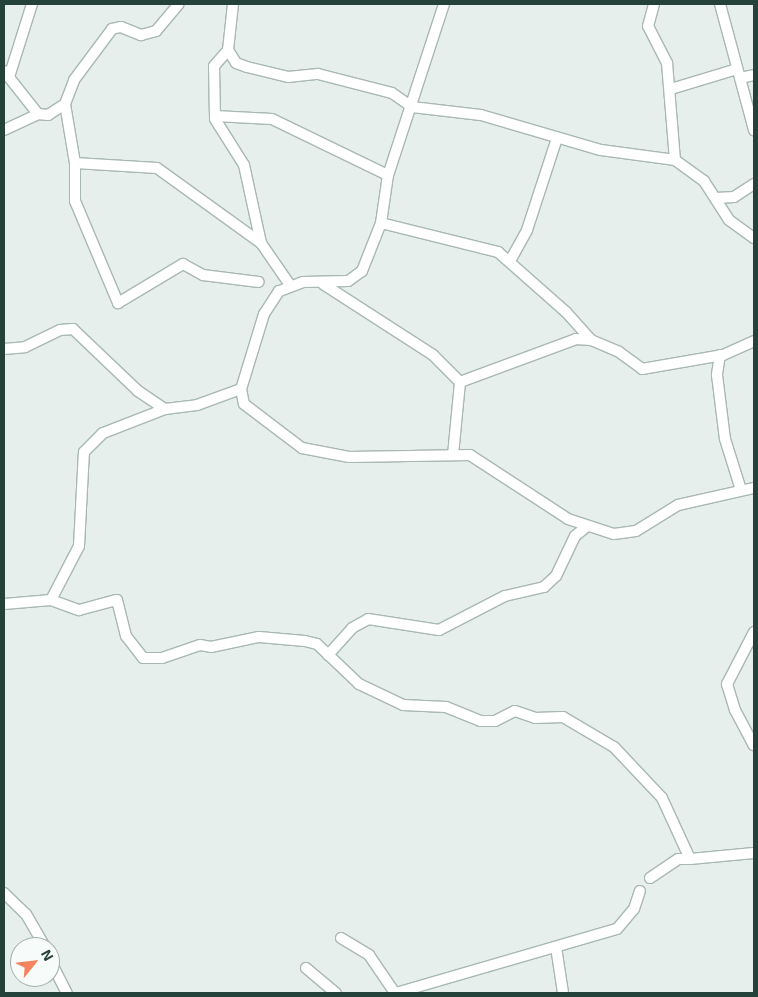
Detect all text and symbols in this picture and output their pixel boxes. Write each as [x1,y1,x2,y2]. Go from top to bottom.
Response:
north arrow [10,937,60,987]
text: N [38,946,58,964]

